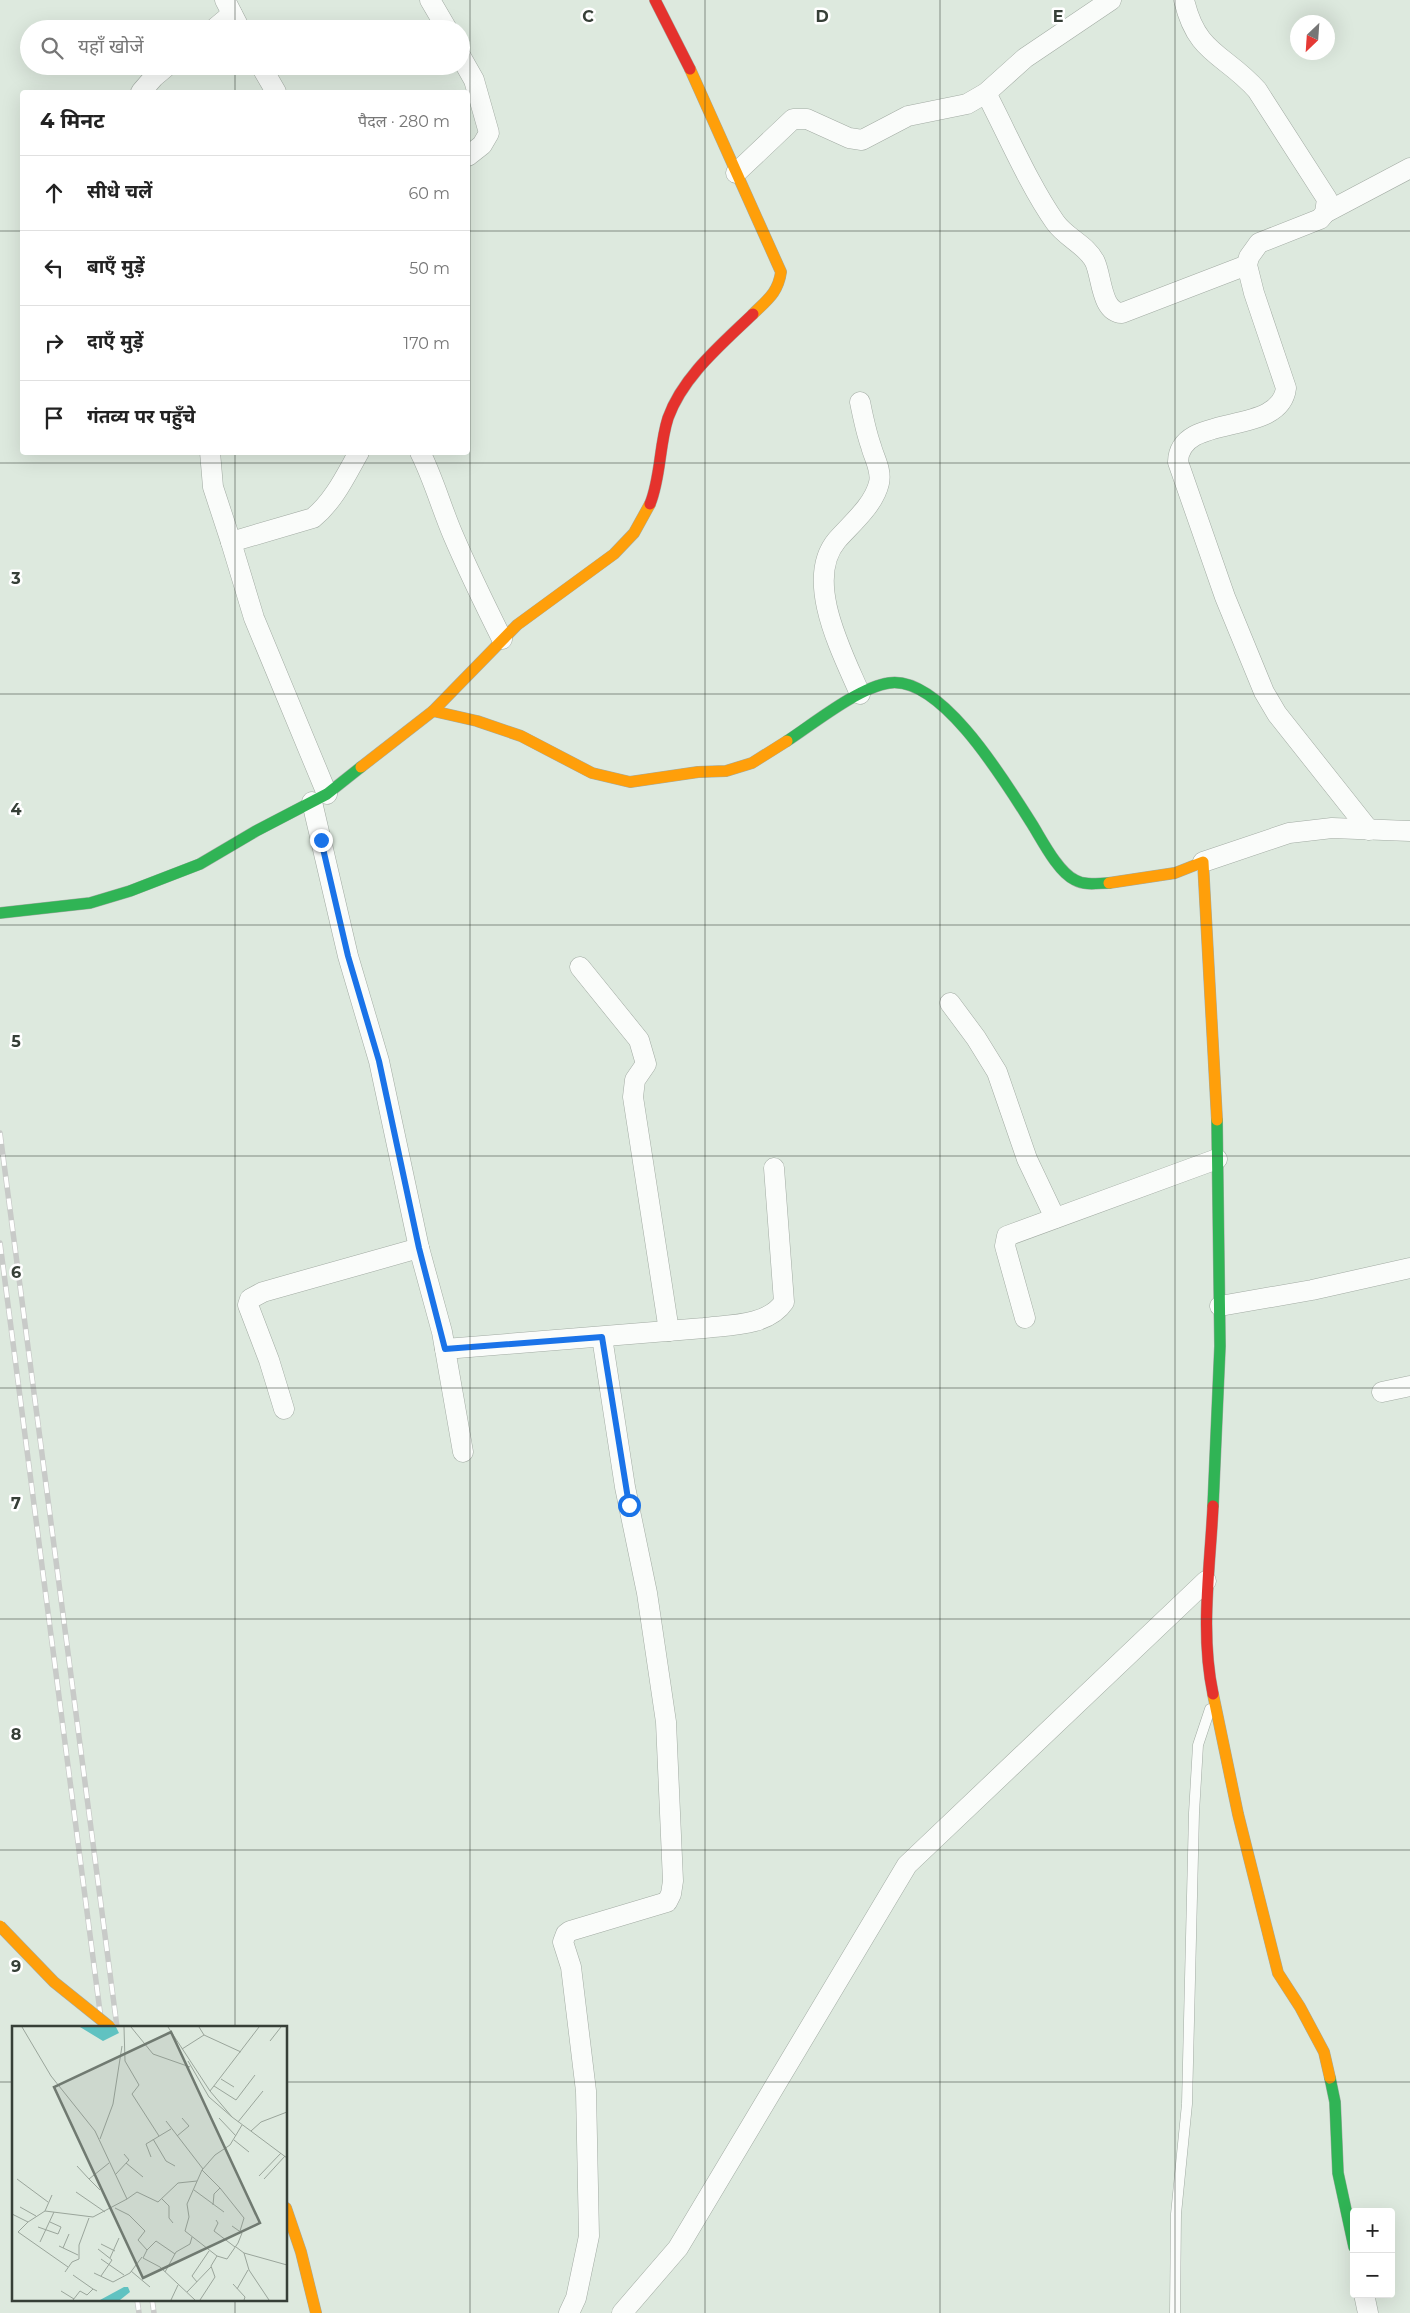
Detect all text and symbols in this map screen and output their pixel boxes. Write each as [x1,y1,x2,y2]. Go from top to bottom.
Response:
text: C [582,7,594,26]
text: D [815,7,829,26]
text: E [1053,7,1063,26]
north arrow [1290,15,1335,60]
search box [20,20,470,75]
icon: search [38,34,66,62]
text: यहाँ खोजें [78,35,144,58]
text: 4 मिनट [40,108,105,133]
text: पैदल · 280 m [358,112,450,131]
icon: ahead [40,179,68,207]
text: सीधे चलें [87,180,152,203]
text: 60 m [408,184,450,203]
icon: left [40,254,68,282]
text: बाएँ मुड़ें [87,255,144,278]
text: 50 m [409,259,450,278]
icon: right [40,329,68,357]
text: दाएँ मुड़ें [87,330,143,353]
text: 170 m [403,334,450,353]
icon: arrive [40,404,68,432]
text: गंतव्य पर पहुँचे [87,405,195,428]
text: 3 [10,569,21,588]
text: 4 [10,800,22,819]
route end [310,829,333,852]
text: 5 [11,1032,21,1051]
text: 6 [11,1263,21,1282]
text: 7 [11,1494,21,1513]
route start [618,1494,641,1517]
text: 8 [11,1725,21,1744]
text: 9 [11,1957,21,1976]
inset map [12,2026,288,2300]
map controls [1350,2208,1395,2298]
button: + [1350,2208,1395,2253]
button: − [1350,2253,1395,2298]

